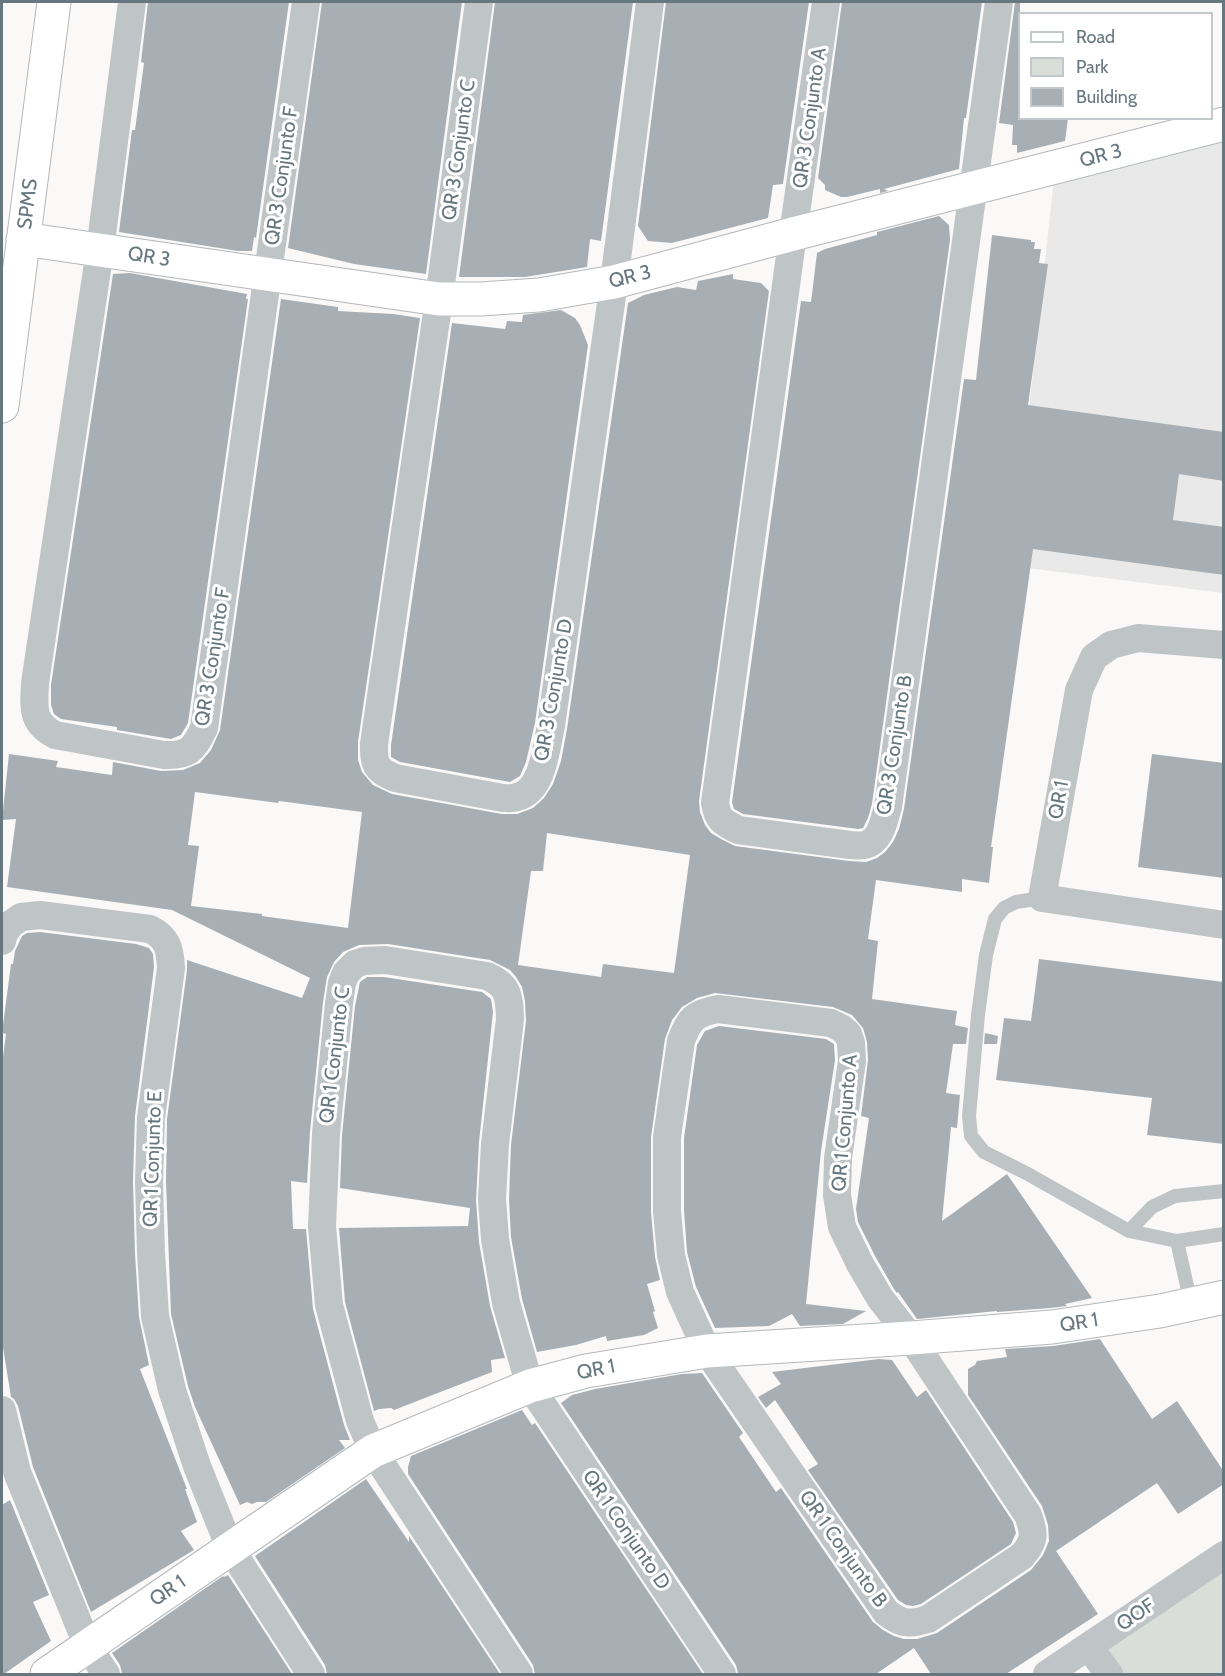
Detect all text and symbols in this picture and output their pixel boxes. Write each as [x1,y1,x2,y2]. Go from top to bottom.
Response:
legend [1018,12,1213,120]
text: Road [1076,26,1115,48]
street label: QR 3 Conjunto A [788,46,832,190]
text: Park [1076,56,1108,78]
street label: QR 3 Conjunto C [437,78,481,222]
text: Building [1076,86,1137,108]
street label: QR 3 Conjunto F [260,105,304,247]
street label: QR 3 [1077,139,1125,173]
street label: SPMS [13,177,43,231]
street label: QR 3 [126,242,172,272]
street label: QR 3 [606,260,654,294]
street label: QR 3 Conjunto F [190,586,236,728]
street label: QR 3 Conjunto D [530,617,578,763]
street label: QR 3 Conjunto B [872,673,918,817]
street label: QR 1 [1044,779,1074,821]
street label: QR 1 Conjunto C [315,985,355,1125]
street label: QR 1 Conjunto A [827,1054,863,1192]
street label: QR 1 Conjunto E [139,1091,167,1227]
street label: QR 1 [1058,1308,1100,1338]
street label: QR 1 [575,1355,617,1385]
street label: QR 1 Conjunto D [577,1465,675,1595]
street label: QR 1 Conjunto B [794,1486,892,1612]
street label: QR 1 [145,1570,191,1612]
street label: QOF [1112,1594,1160,1636]

